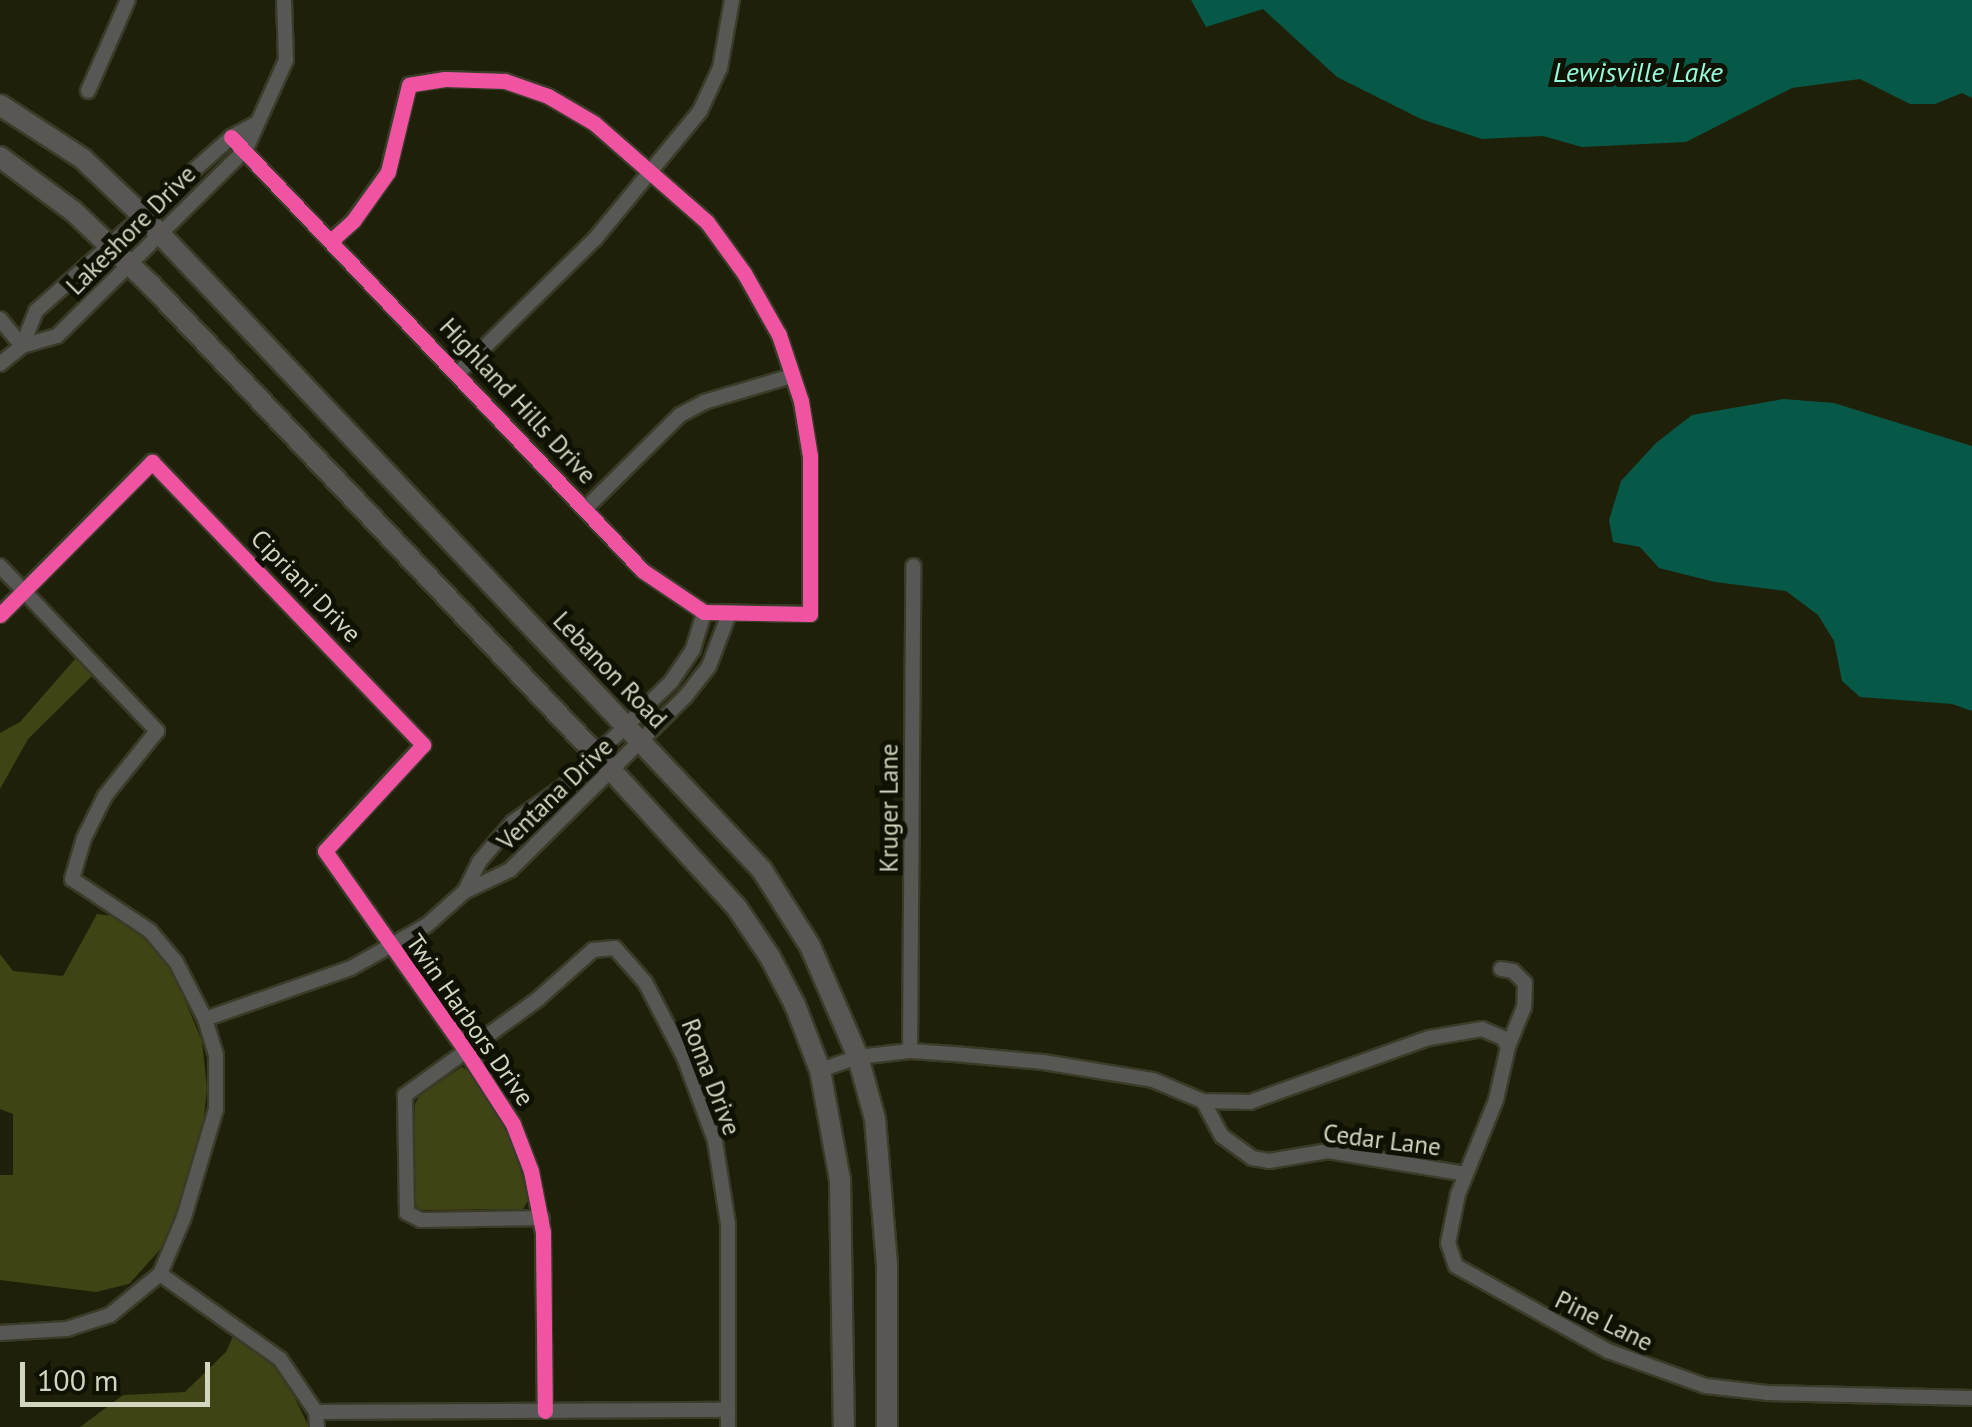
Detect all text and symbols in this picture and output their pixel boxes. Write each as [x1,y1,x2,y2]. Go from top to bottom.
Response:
water label: Lewisville Lake [1553,55,1723,89]
street label: Lakeshore Drive [60,159,202,301]
street label: Highland Hills Drive [434,312,602,490]
street label: Cipriani Drive [245,523,367,649]
street label: Lebanon Road [547,605,673,735]
street label: Ventana Drive [491,732,619,856]
street label: Kruger Lane [874,743,904,873]
street label: Twin Harbors Drive [400,928,540,1112]
street label: Roma Drive [675,1014,747,1140]
street label: Cedar Lane [1321,1118,1443,1162]
street label: Pine Lane [1550,1285,1658,1357]
scale bar [25,1342,215,1404]
text: 100 m [37,1360,118,1399]

